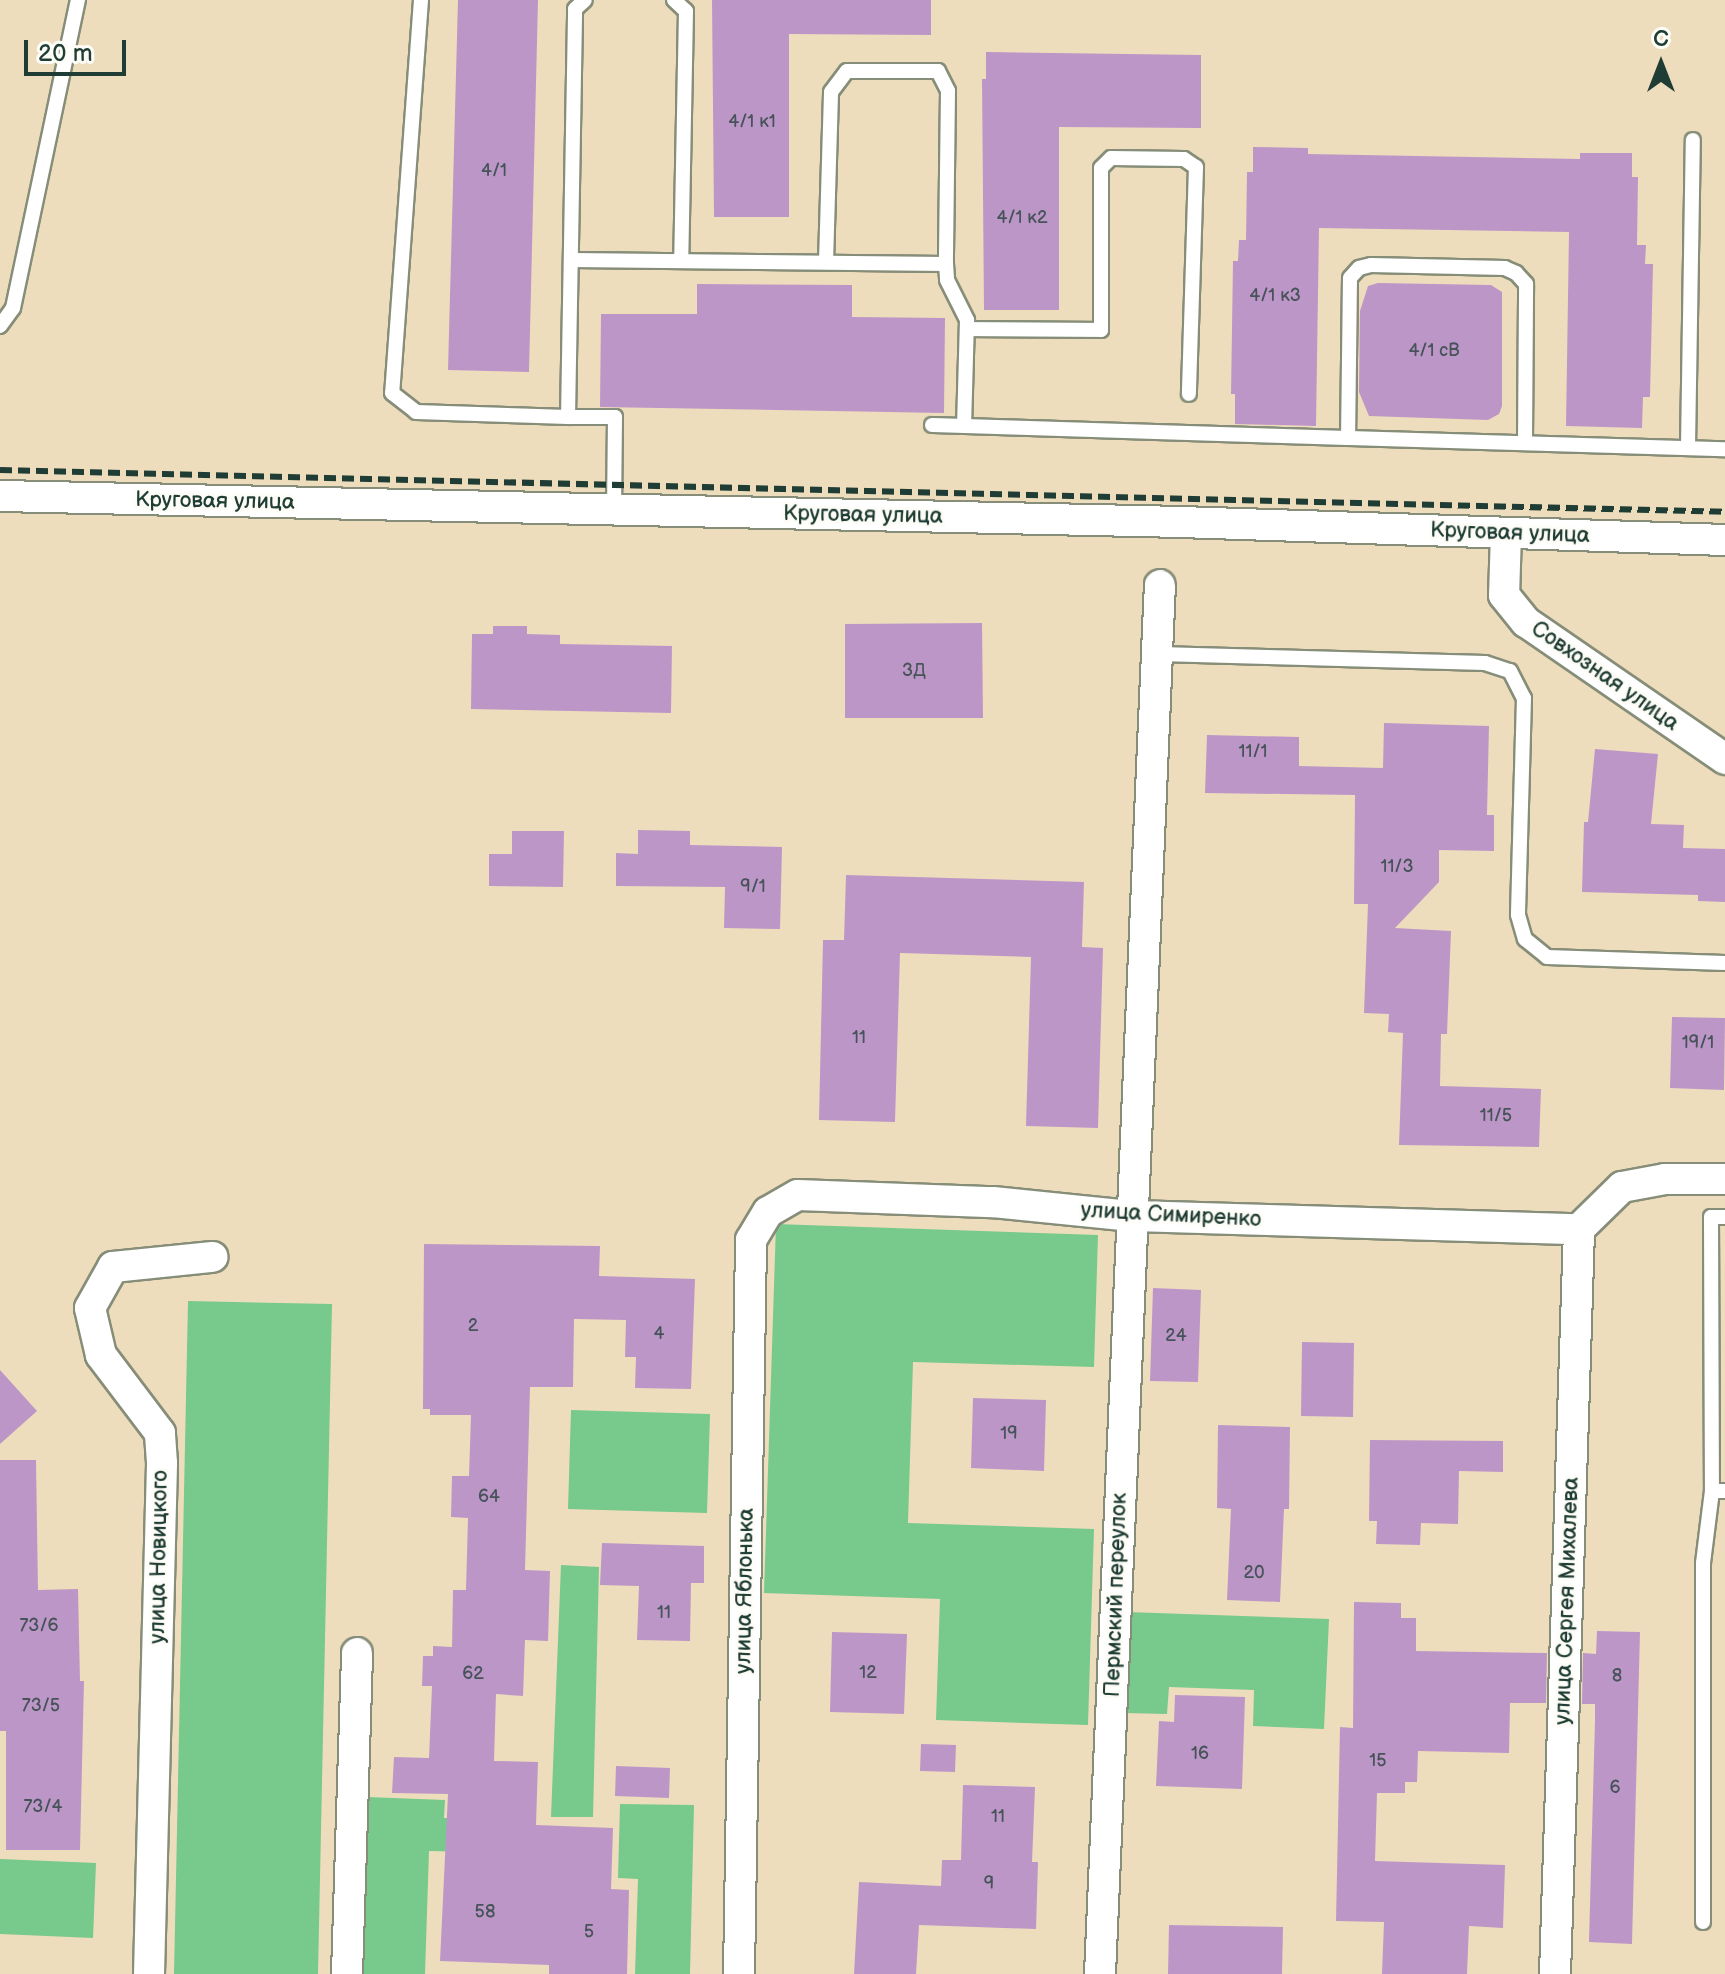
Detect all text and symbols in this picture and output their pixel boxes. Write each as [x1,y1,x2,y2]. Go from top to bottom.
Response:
scale bar [28,24,130,74]
north arrow [1621,24,1701,104]
text: С [1653,26,1669,53]
text: 20 m [38,39,93,68]
house number: 4/1 к1 [728,111,776,133]
house number: 4/1 [481,160,507,182]
house number: 4/1 к2 [996,207,1048,229]
house number: 4/1 к3 [1249,285,1301,307]
house number: 4/1 сВ [1408,340,1460,362]
street label: Круговая улица [135,486,295,516]
street label: Круговая улица [783,500,943,530]
street label: Круговая улица [1430,517,1590,549]
street label: Совхозная улица [1526,615,1684,737]
house number: 3Д [902,660,926,682]
house number: 11/1 [1238,741,1268,763]
house number: 11/3 [1380,856,1414,878]
house number: 9/1 [740,876,766,898]
house number: 11 [852,1027,866,1049]
house number: 19/1 [1682,1032,1714,1054]
house number: 11/5 [1480,1105,1512,1127]
street label: улица Симиренко [1080,1197,1262,1233]
house number: 2 [468,1315,478,1337]
house number: 4 [654,1323,664,1345]
house number: 24 [1165,1325,1187,1347]
house number: 19 [1000,1423,1018,1445]
street label: улица Новицкого [144,1470,174,1644]
street label: улица Сергея Михалева [1549,1477,1585,1725]
house number: 64 [478,1486,500,1508]
street label: Пермский переулок [1099,1492,1133,1698]
street label: улица Яблонька [730,1508,760,1674]
house number: 20 [1243,1562,1265,1584]
house number: 11 [657,1602,671,1624]
house number: 73/6 [19,1615,59,1637]
house number: 12 [859,1662,877,1684]
house number: 62 [462,1663,484,1685]
house number: 8 [1612,1665,1622,1687]
house number: 73/5 [22,1695,60,1717]
house number: 16 [1191,1743,1209,1765]
house number: 15 [1369,1750,1387,1772]
house number: 6 [1610,1777,1620,1799]
house number: 73/4 [23,1796,63,1818]
house number: 11 [991,1806,1005,1828]
house number: 9 [984,1873,994,1895]
house number: 58 [475,1901,495,1923]
house number: 5 [584,1921,594,1943]

